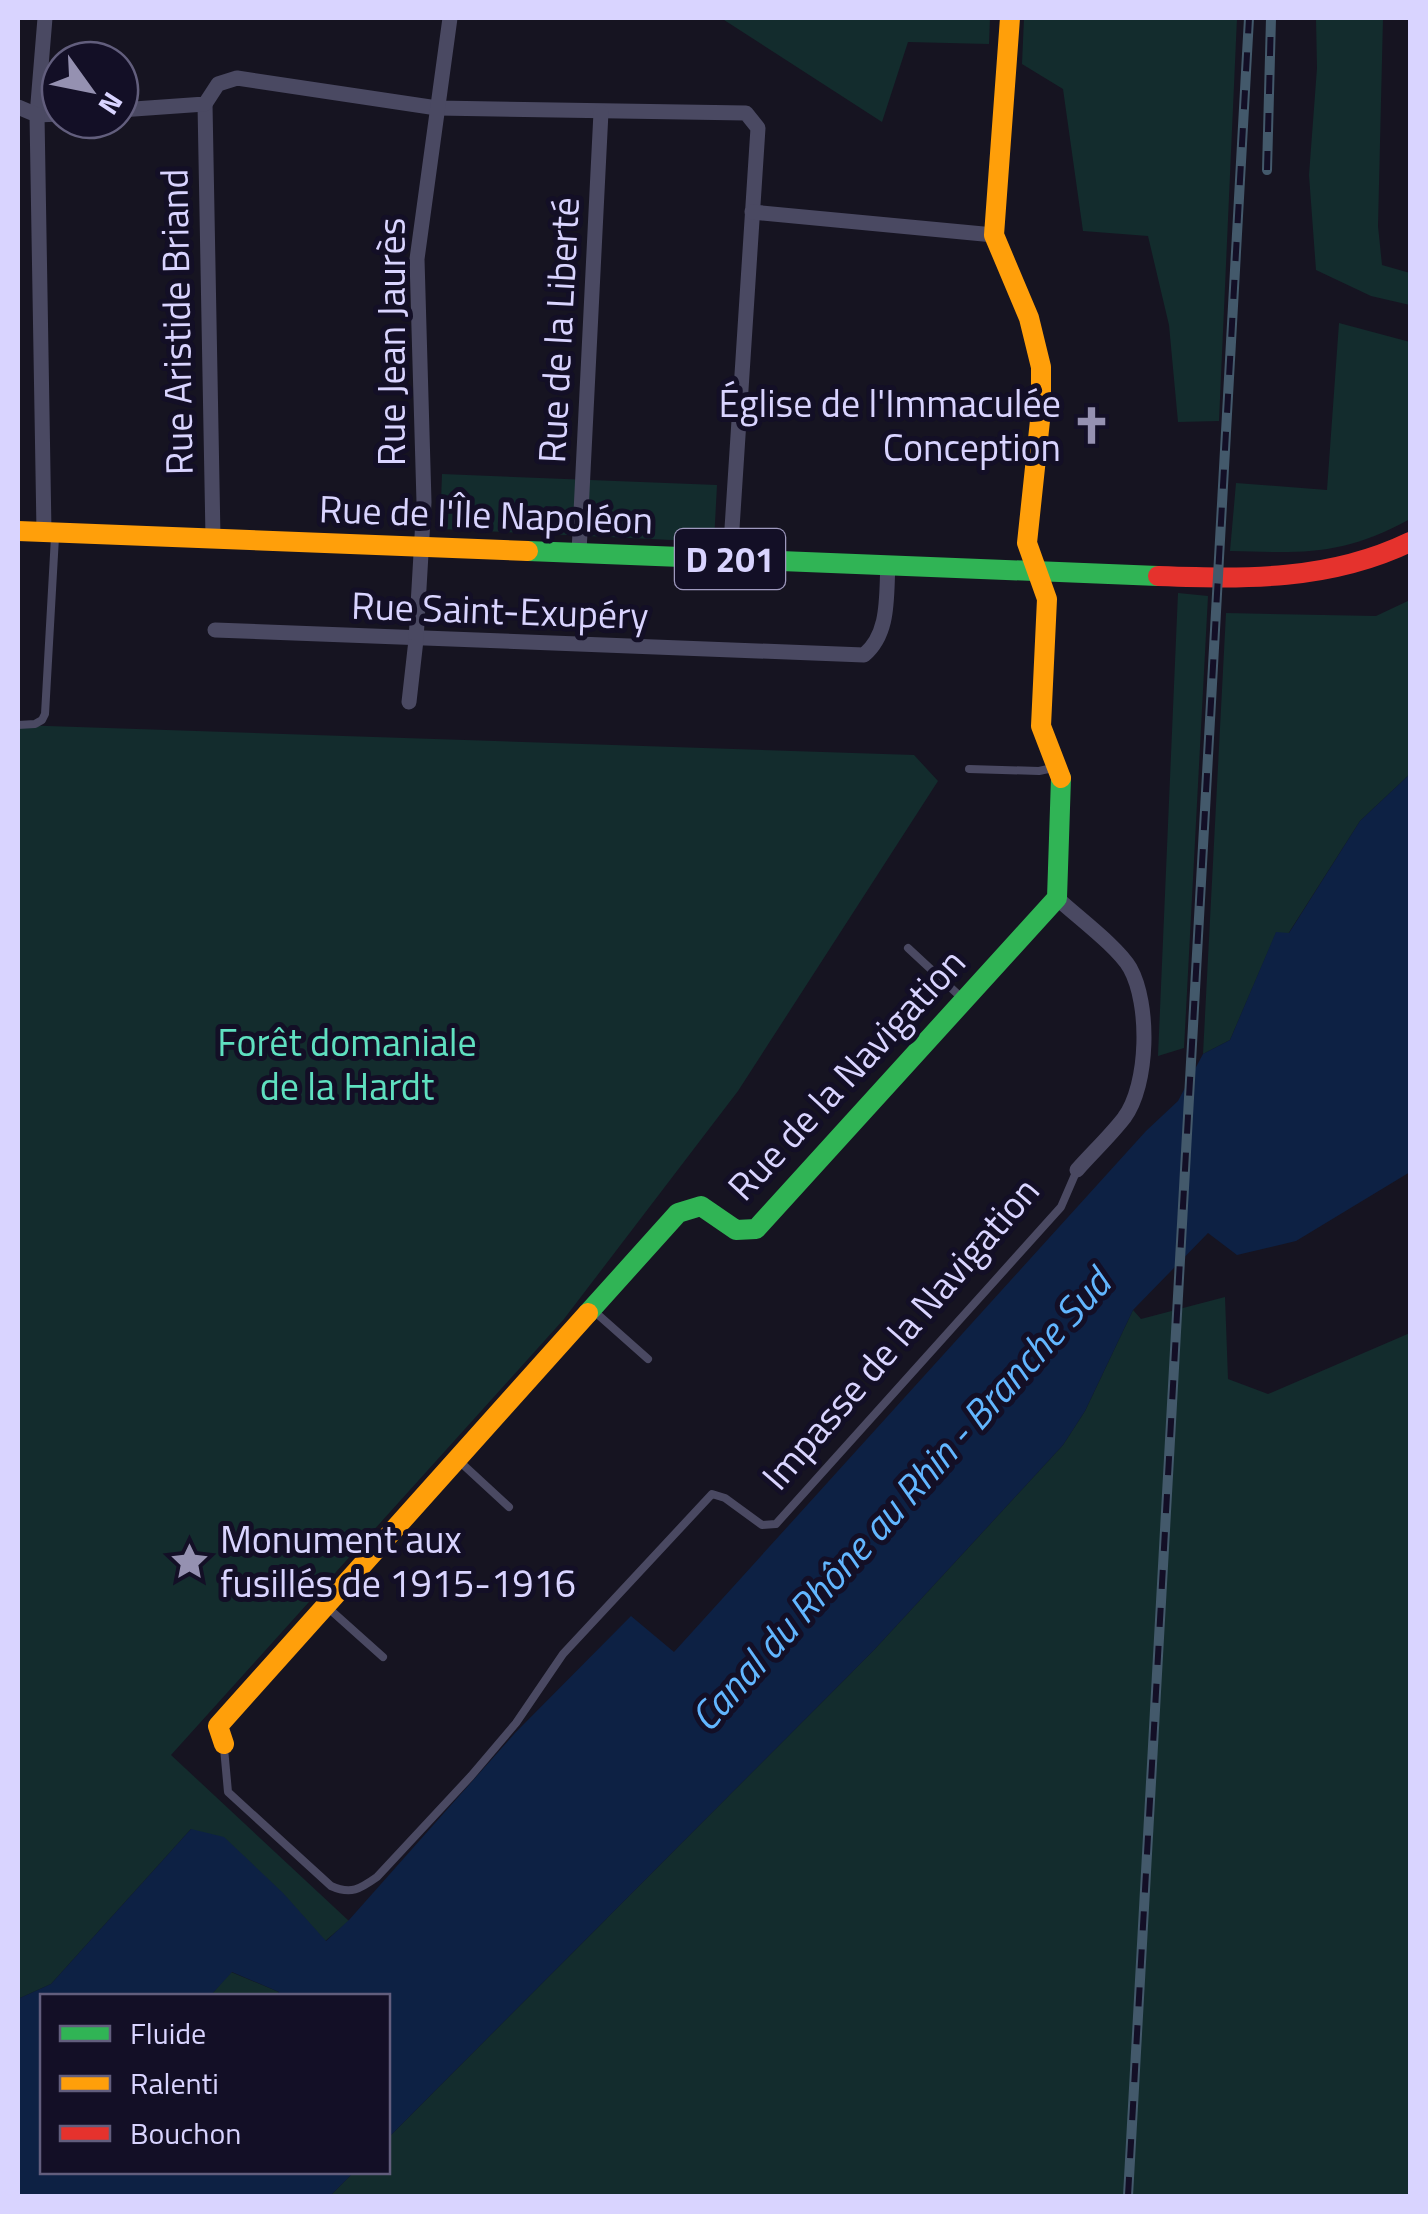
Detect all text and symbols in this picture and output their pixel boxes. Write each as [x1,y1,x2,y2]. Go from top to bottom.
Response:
north arrow [40,40,140,140]
text: N [88,84,135,124]
street label: Rue Aristide Briand [144,168,208,476]
street label: Rue de la Liberté [522,196,594,464]
street label: Rue Jean Jaurès [362,218,420,466]
place label: Église de l'Immaculée Conception [719,374,1061,476]
church icon: Église de l'Immaculée Conception [1070,404,1112,446]
street label: Rue de l'Île Napoléon [318,479,654,549]
road number: D 201 [675,529,785,589]
street label: Rue Saint-Exupéry [350,576,650,644]
street label: Rue de la Navigation [713,935,979,1213]
park label: Forêt domaniale de la Hardt [217,1013,477,1115]
street label: Impasse de la Navigation [747,1164,1053,1502]
water label: Canal du Rhône au Rhin - Branche Sud [675,1252,1127,1745]
place label: Monument aux fusillés de 1915-1916 [220,1510,576,1612]
place icon: Monument aux fusillés de 1915-1916 [169,1540,211,1582]
legend [40,1994,390,2174]
text: Fluide [130,2010,206,2056]
text: Ralenti [130,2060,219,2106]
text: Bouchon [130,2110,241,2156]

